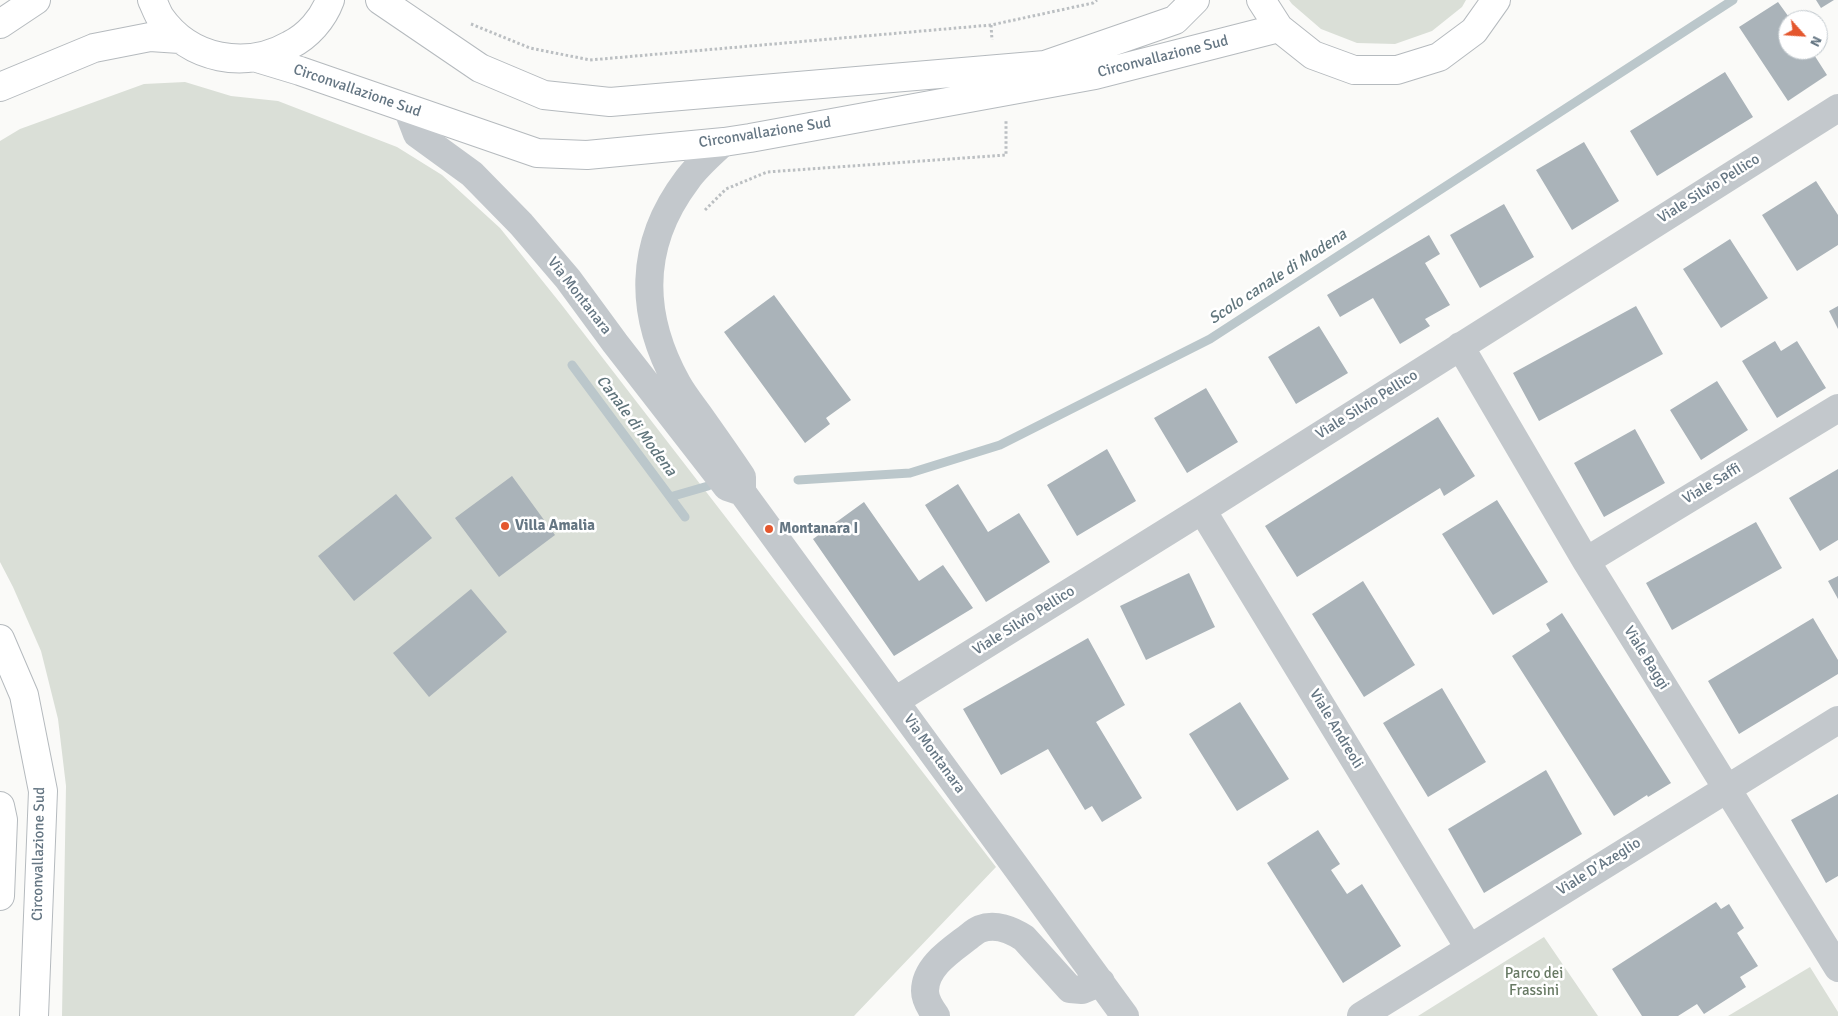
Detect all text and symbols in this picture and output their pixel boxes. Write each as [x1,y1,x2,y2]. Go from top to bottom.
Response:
north arrow [1778,10,1828,60]
street label: Circonvallazione Sud [1096,32,1230,82]
text: N [1806,33,1826,49]
street label: Circonvallazione Sud [291,61,423,121]
street label: Circonvallazione Sud [698,114,832,152]
street label: Viale Silvio Pellico [1655,150,1763,228]
water label: Scolo canale di Modena [1205,225,1351,329]
street label: Via Montanara [543,254,615,338]
street label: Viale Silvio Pellico [1313,366,1421,444]
water label: Canale di Modena [592,372,680,480]
street label: Viale Saffi [1680,460,1744,508]
place label: Villa Amalia [515,517,595,535]
marker: Villa Amalia [499,520,511,532]
place label: Montanara I [779,520,858,538]
marker: Montanara I [763,523,775,535]
street label: Viale Silvio Pellico [970,582,1078,660]
street label: Viale Baggi [1619,623,1673,693]
street label: Viale Andreoli [1305,686,1367,772]
street label: Via Montanara [899,711,969,797]
street label: Circonvallazione Sud [29,787,49,921]
street label: Viale D'Azeglio [1554,834,1644,900]
park label: Parco dei Frassini [1505,965,1563,1000]

